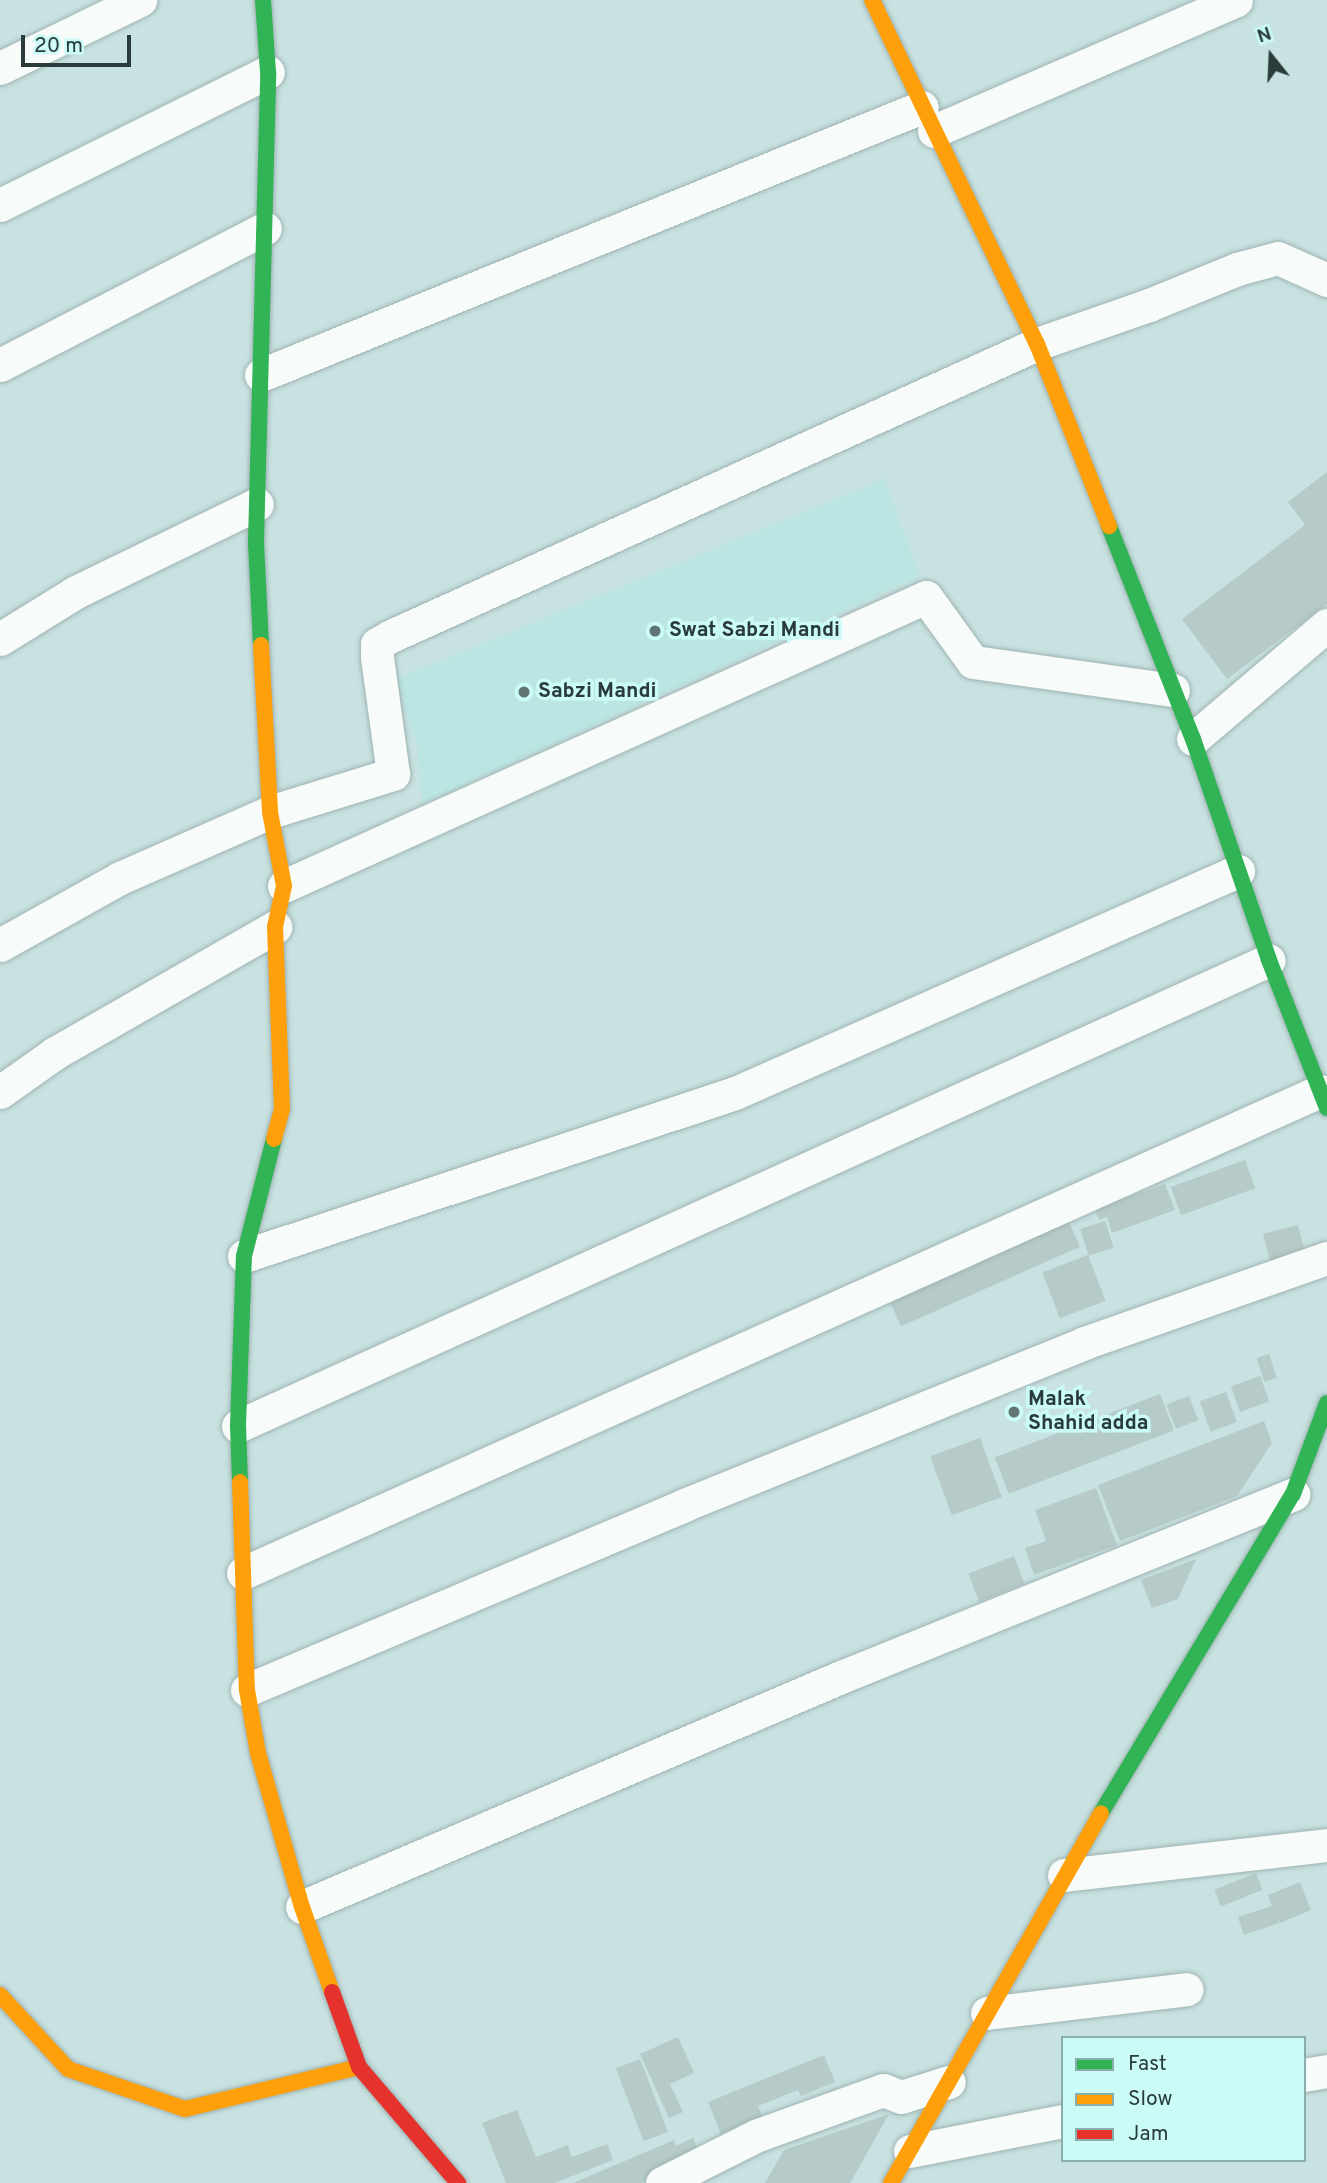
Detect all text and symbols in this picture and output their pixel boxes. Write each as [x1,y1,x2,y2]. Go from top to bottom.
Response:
scale bar [24,21,135,65]
north arrow [1236,21,1306,91]
text: N [1254,23,1275,50]
text: 20 m [34,33,83,60]
place label: Swat Sabzi Mandi [669,618,840,644]
marker: Swat Sabzi Mandi [647,623,663,639]
place label: Sabzi Mandi [538,679,657,705]
marker: Sabzi Mandi [516,684,532,700]
place label: Malak Shahid adda [1028,1387,1149,1437]
marker: Malak Shahid adda [1006,1404,1022,1420]
legend [1061,2036,1306,2162]
text: Fast [1128,2051,1167,2078]
text: Slow [1128,2086,1173,2113]
text: Jam [1128,2121,1169,2148]

